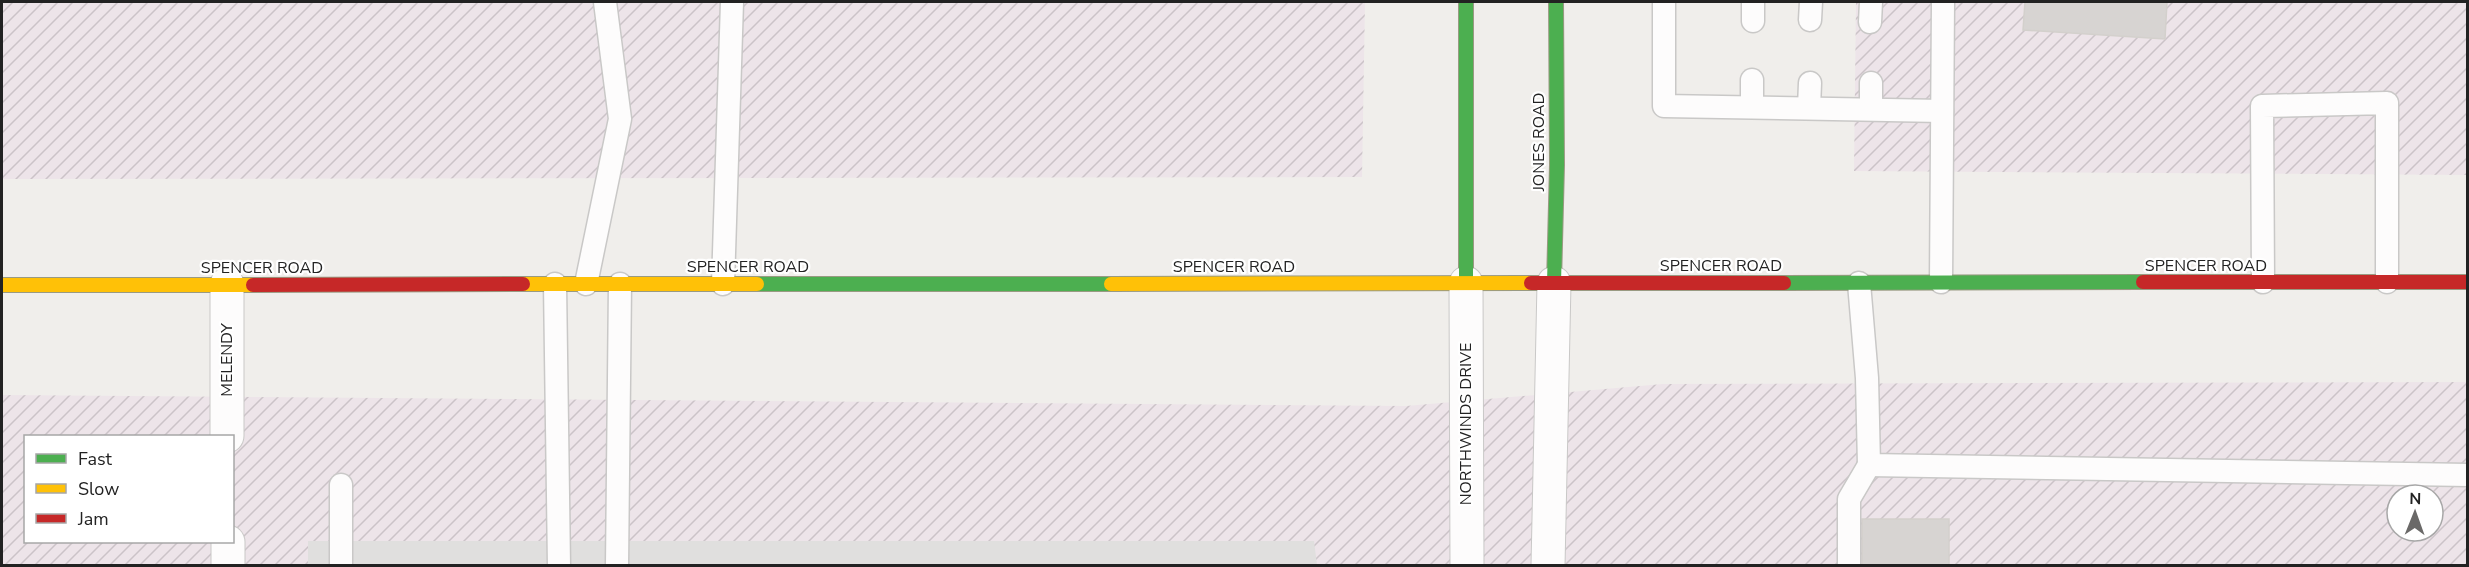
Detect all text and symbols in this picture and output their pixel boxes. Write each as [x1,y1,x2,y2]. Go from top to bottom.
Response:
street label: JONES ROAD [1528,93,1550,192]
street label: SPENCER ROAD [1660,255,1782,277]
street label: SPENCER ROAD [2145,255,2267,277]
street label: SPENCER ROAD [687,256,809,278]
street label: SPENCER ROAD [1173,256,1295,278]
street label: SPENCER ROAD [201,257,323,279]
street label: MELENDY [216,323,238,397]
street label: NORTHWINDS DRIVE [1455,343,1477,505]
legend [24,435,234,543]
text: Fast [78,447,113,471]
text: Slow [78,477,119,501]
north arrow [2385,483,2445,543]
text: N [2409,488,2421,510]
text: Jam [77,507,109,531]

